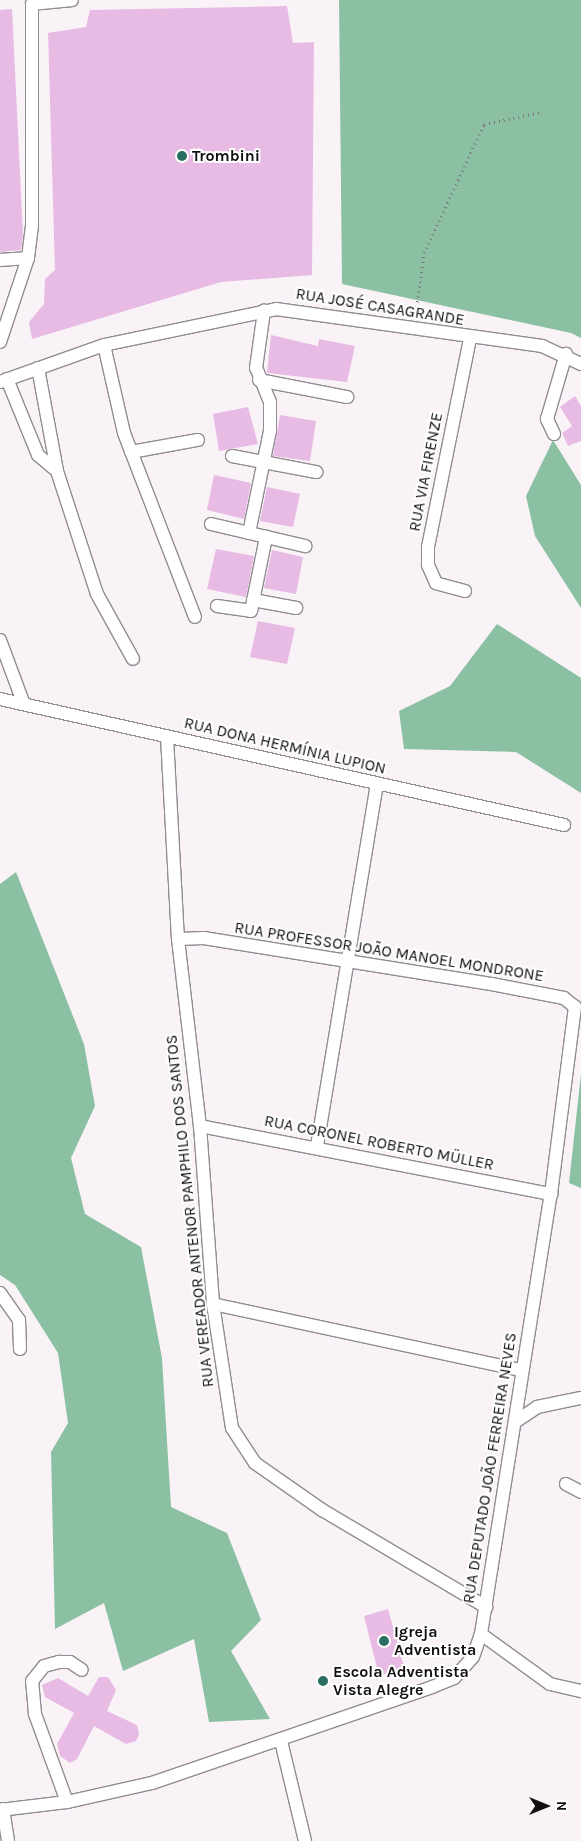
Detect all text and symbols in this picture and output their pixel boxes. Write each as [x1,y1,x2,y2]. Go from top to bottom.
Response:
place label: Trombini [192,146,260,166]
marker: Trombini [176,150,188,162]
street label: RUA JOSÉ CASAGRANDE [294,284,466,330]
street label: RUA VIA FIRENZE [405,411,447,533]
street label: RUA DONA HERMÍNIA LUPION [182,713,388,779]
street label: RUA PROFESSOR JOÃO MANOEL MONDRONE [233,918,545,986]
street label: RUA VEREADOR ANTENOR PAMPHILO DOS SANTOS [162,1034,218,1388]
street label: RUA CORONEL ROBERTO MÜLLER [263,1111,495,1175]
street label: RUA DEPUTADO JOÃO FERREIRA NEVES [459,1331,521,1605]
place label: Igreja Adventista [394,1622,476,1660]
marker: Igreja Adventista [378,1635,390,1647]
place label: Escola Adventista Vista Alegre [333,1662,469,1700]
marker: Escola Adventista Vista Alegre [317,1675,329,1687]
north arrow [521,1781,571,1831]
text: N [553,1801,570,1811]

